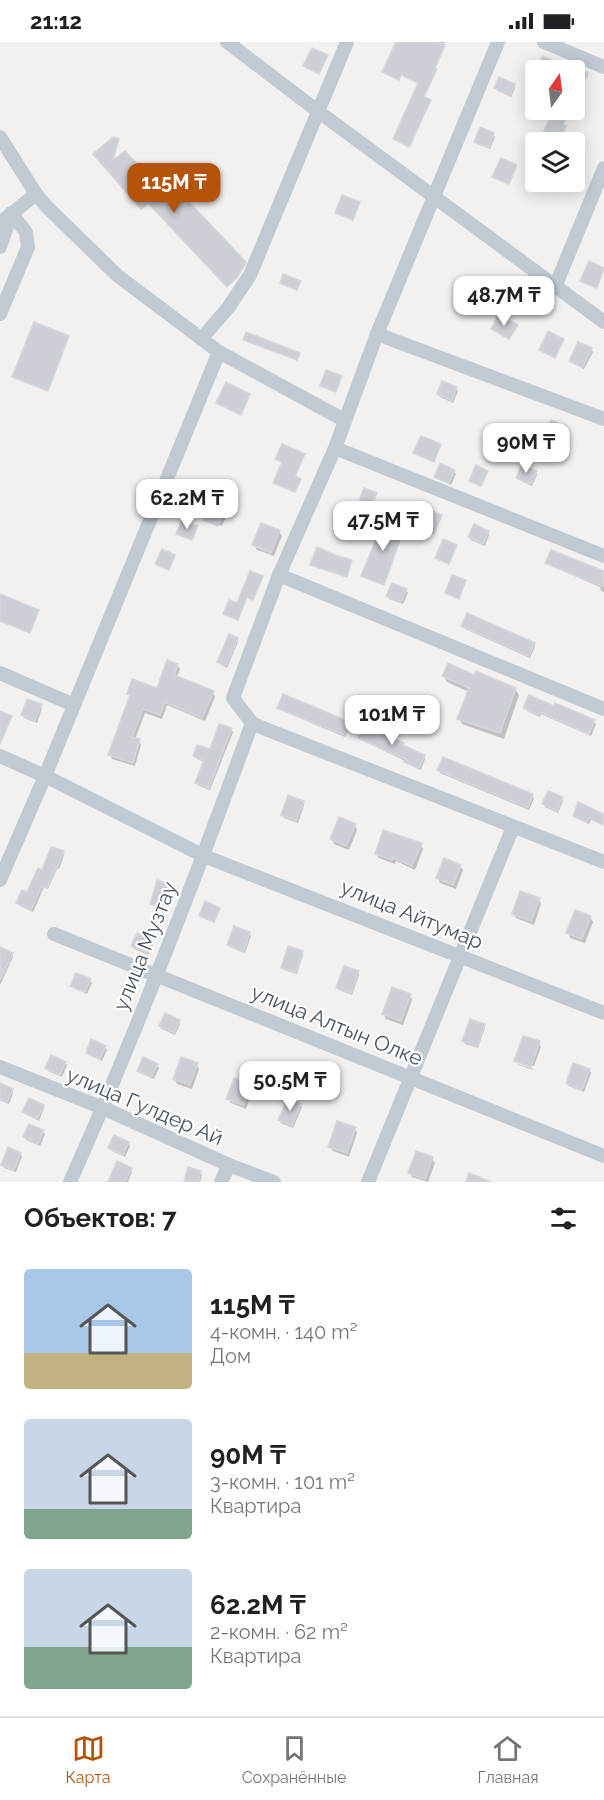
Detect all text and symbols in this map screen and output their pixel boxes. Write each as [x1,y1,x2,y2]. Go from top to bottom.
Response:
text: 21:12 [30,8,82,34]
north arrow [525,60,585,120]
map controls [525,60,585,192]
button: layers [525,132,585,192]
pin: 115M ₸ [125,163,223,214]
text: 115M ₸ [141,170,207,194]
pin: 48.7M ₸ [449,276,559,327]
text: 48.7M ₸ [467,283,541,307]
pin: 90M ₸ [484,423,568,474]
text: 90M ₸ [497,430,555,454]
pin: 62.2M ₸ [132,479,242,530]
text: 62.2M ₸ [150,486,224,510]
pin: 47.5M ₸ [328,501,438,552]
text: 47.5M ₸ [347,508,419,532]
pin: 101M ₸ [343,695,441,746]
text: 101M ₸ [359,702,425,726]
street label: улица Айтумар [337,874,487,954]
street label: улица Музтау [108,878,182,1014]
street label: улица Алтын Олке [248,979,426,1071]
pin: 50.5M ₸ [235,1061,345,1112]
street label: улица Гулдер Ай [63,1062,227,1150]
text: 50.5M ₸ [253,1068,327,1092]
icon: filters [547,1202,580,1235]
text: Объектов: 7 [24,1203,177,1233]
text: 115M ₸ [210,1290,295,1320]
icon: home [72,1293,144,1365]
text: 4-комн. · 140 m² [210,1320,357,1344]
text: Дом [210,1344,251,1368]
text: 90M ₸ [210,1440,286,1470]
icon: home [72,1443,144,1515]
text: 3-комн. · 101 m² [210,1470,355,1494]
text: Квартира [210,1494,301,1518]
text: 62.2M ₸ [210,1590,306,1620]
icon: home [72,1593,144,1665]
text: 2-комн. · 62 m² [210,1620,348,1644]
text: Квартира [210,1644,301,1668]
tab: Карта [66,1732,111,1787]
tab: Сохранённые [242,1732,346,1787]
tab: Главная [477,1732,538,1787]

